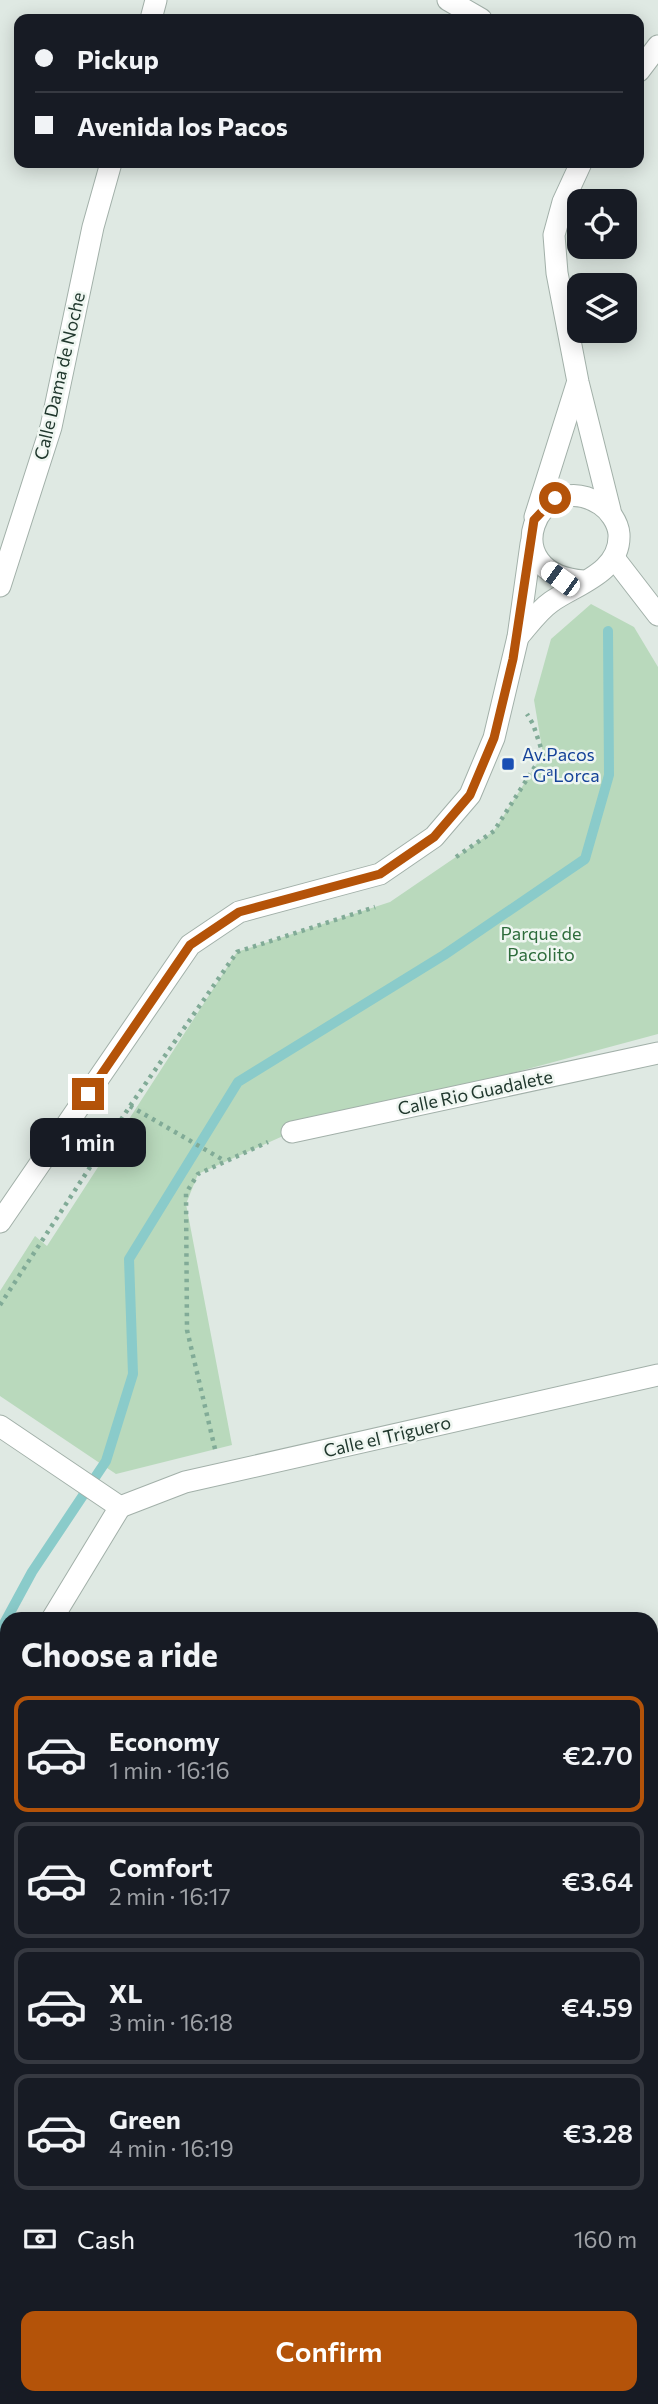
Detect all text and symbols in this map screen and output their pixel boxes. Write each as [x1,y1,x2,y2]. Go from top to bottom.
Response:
text: Pickup [77,43,159,74]
text: Avenida los Pacos [77,110,288,141]
map controls [567,189,637,343]
button: locate [567,189,637,259]
button: layers [567,273,637,343]
street label: Calle Dama de Noche [29,290,89,462]
route start [539,482,571,514]
car [537,558,584,600]
place label: Av.Pacos - GªLorca [522,743,600,786]
marker: Av.Pacos - GªLorca [500,756,516,772]
park label: Parque de Pacolito [501,922,582,965]
street label: Calle Rio Guadalete [396,1065,554,1119]
route end [72,1078,104,1110]
callout: 1 min [30,1118,146,1168]
text: 1 min [61,1128,115,1156]
street label: Calle el Triguero [321,1411,453,1461]
text: Choose a ride [21,1634,218,1674]
icon: car [25,1723,88,1786]
text: Economy [109,1725,220,1756]
text: €2.70 [563,1739,633,1770]
text: 1 min · 16:16 [109,1756,230,1784]
icon: car [25,1849,88,1912]
text: Comfort [109,1851,212,1882]
text: €3.64 [562,1865,633,1896]
text: 2 min · 16:17 [109,1882,231,1910]
icon: car [25,1975,88,2038]
text: XL [109,1977,143,2008]
text: €4.59 [561,1991,633,2022]
text: 3 min · 16:18 [109,2008,233,2036]
icon: car [25,2101,88,2164]
text: Green [109,2103,181,2134]
text: €3.28 [563,2117,633,2148]
text: 4 min · 16:19 [109,2134,234,2162]
icon: cash [21,2220,59,2258]
text: Cash [77,2223,135,2254]
text: 160 m [574,2225,637,2253]
button: Confirm [21,2311,637,2391]

